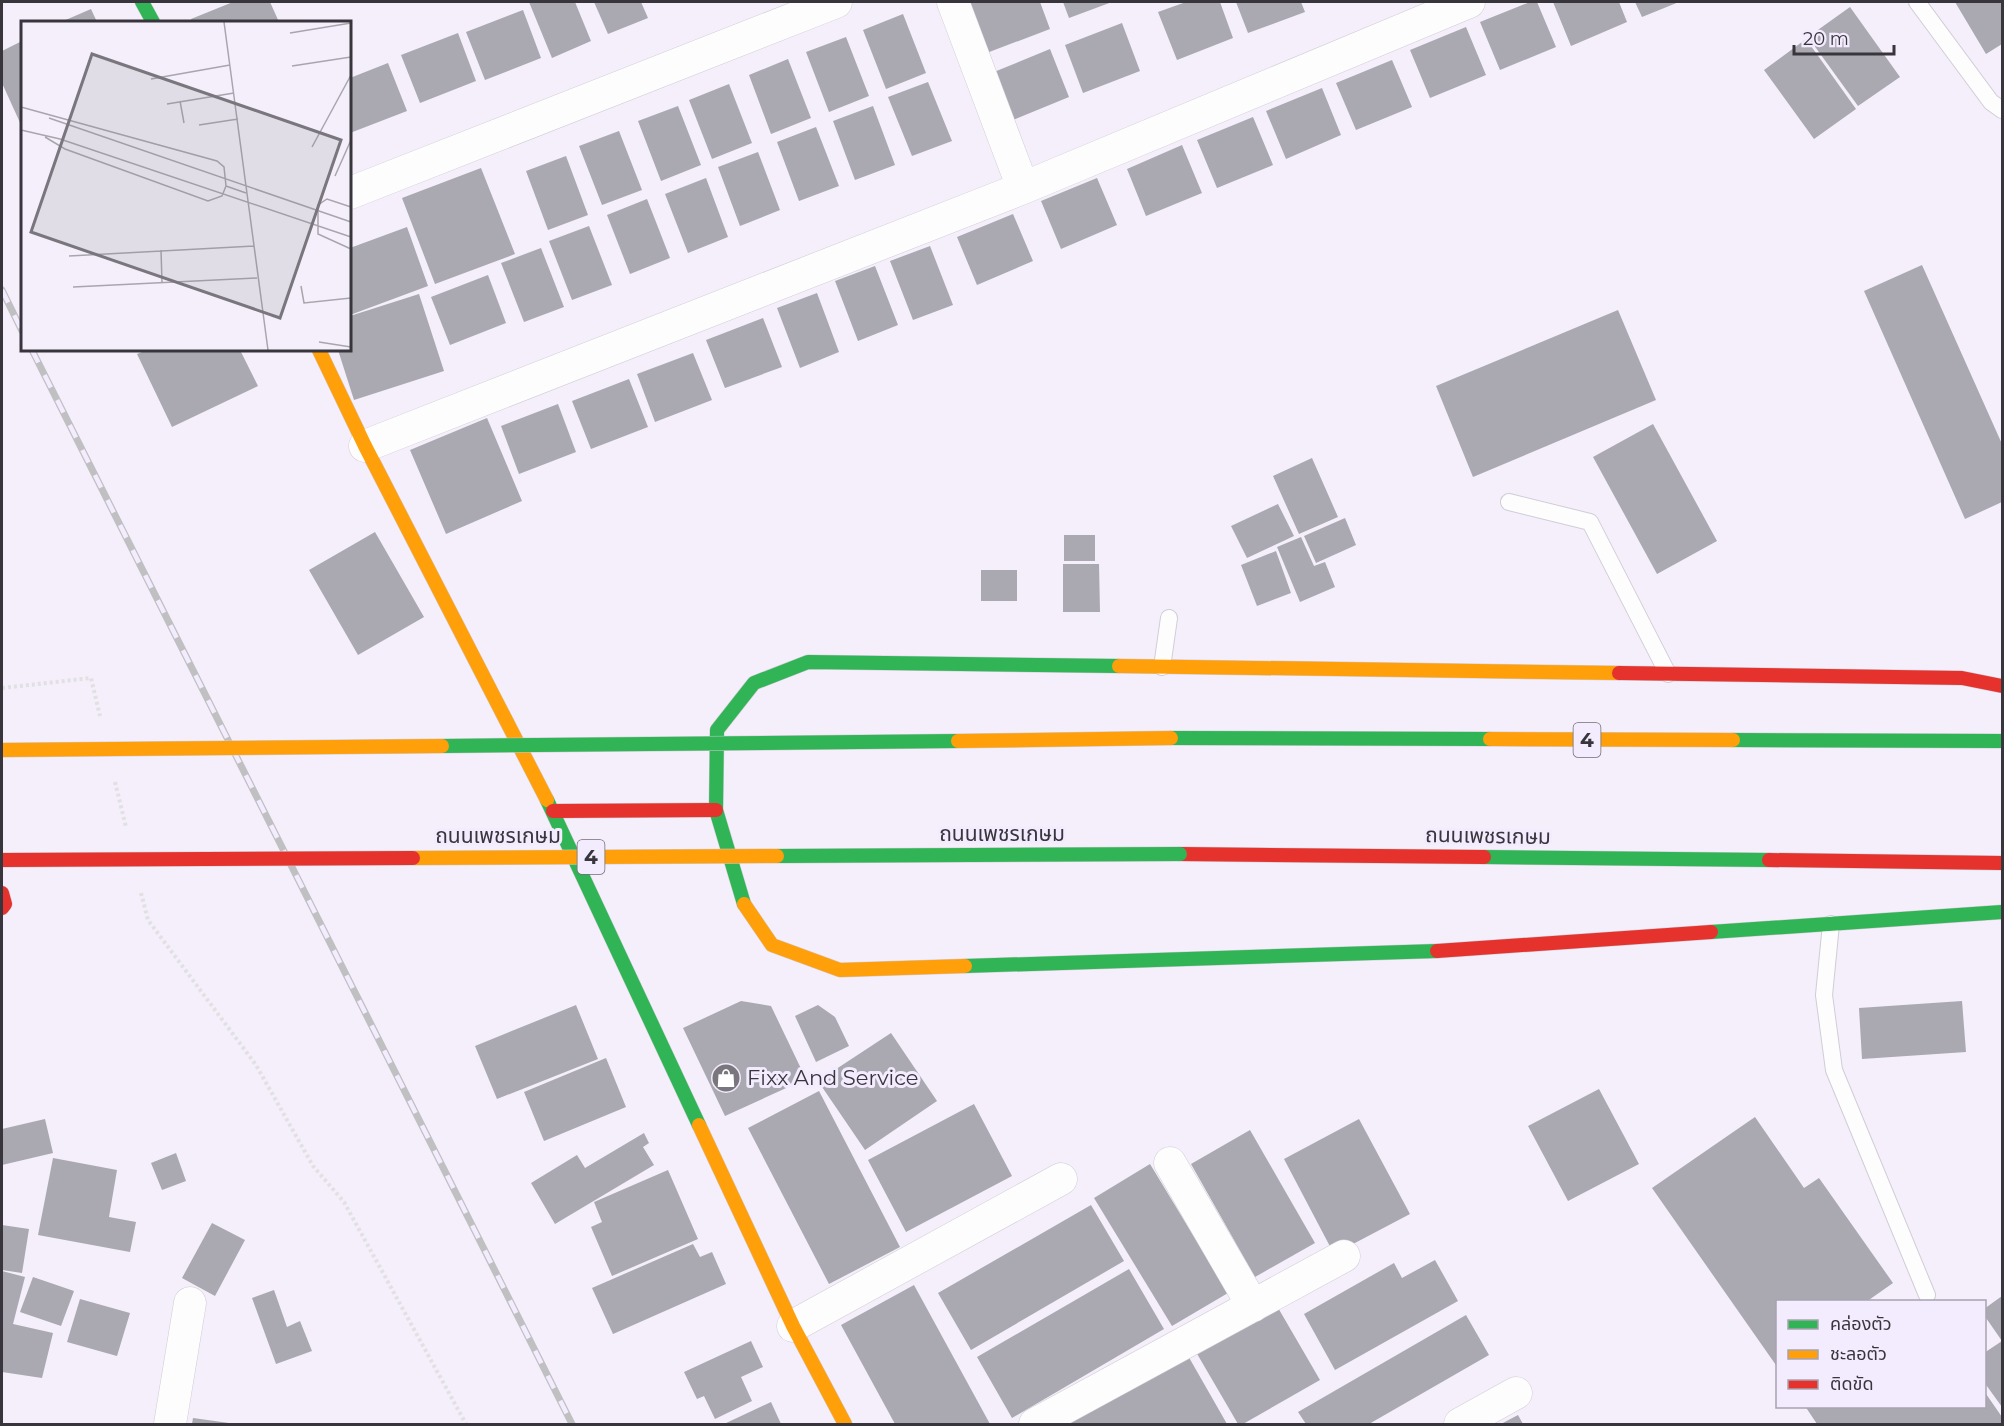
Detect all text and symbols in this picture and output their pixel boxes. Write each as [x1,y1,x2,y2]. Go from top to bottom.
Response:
scale bar [1794,18,1894,56]
inset map [21,21,351,351]
text: 20 m [1803,28,1849,50]
road number: 4 [1574,723,1600,757]
street label: ถนนเพชรเกษม [939,821,1065,846]
street label: ถนนเพชรเกษม [1425,822,1551,849]
street label: ถนนเพชรเกษม [435,823,561,848]
road number: 4 [578,840,604,874]
shop icon: Fixx And Service [710,1062,742,1094]
place label: Fixx And Service [747,1065,919,1090]
legend [1776,1300,1986,1408]
text: คล่องตัว [1830,1313,1892,1335]
text: ชะลอตัว [1830,1343,1887,1365]
text: ติดขัด [1830,1373,1873,1395]

